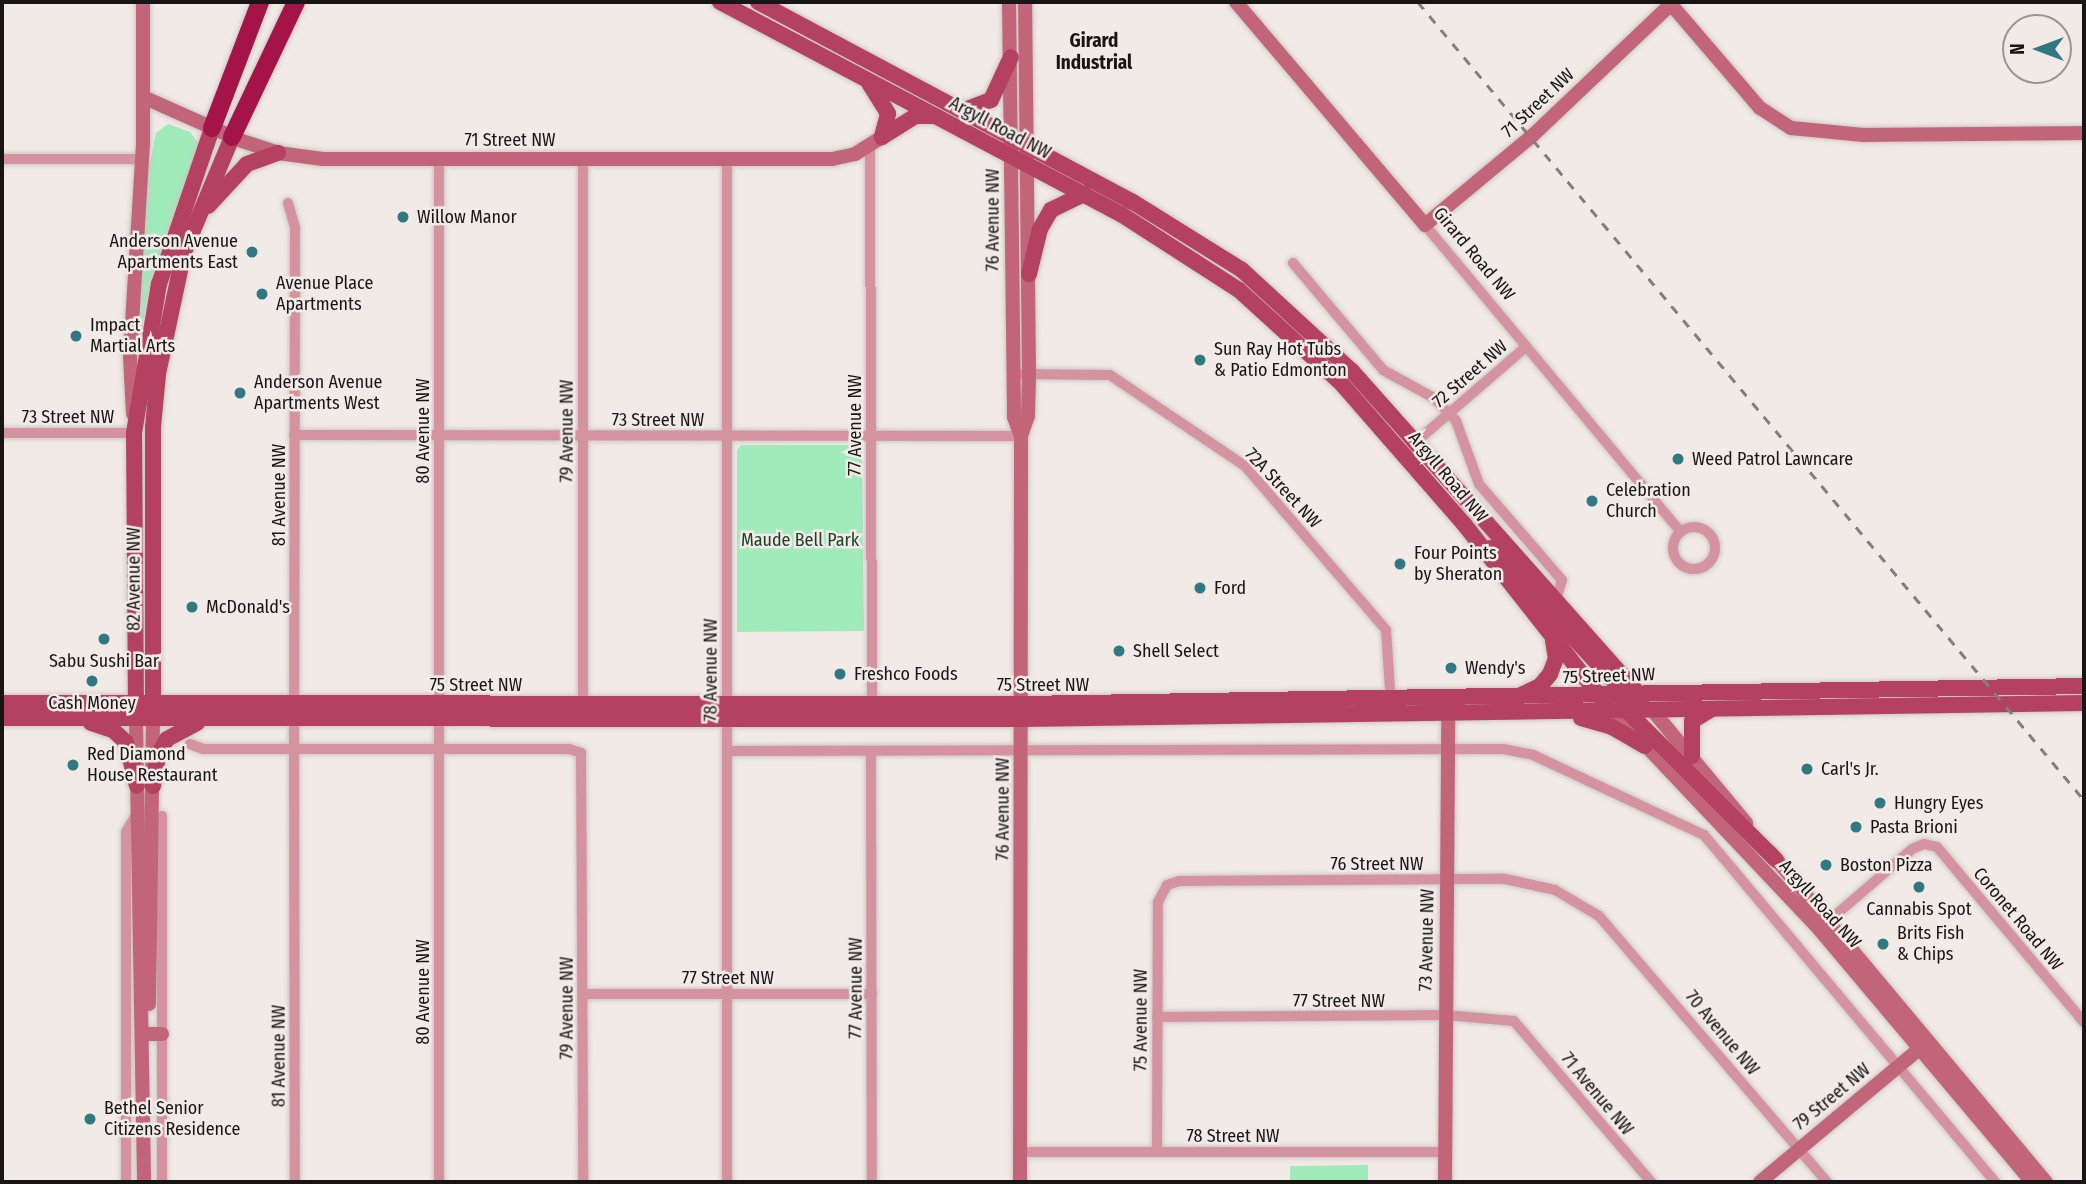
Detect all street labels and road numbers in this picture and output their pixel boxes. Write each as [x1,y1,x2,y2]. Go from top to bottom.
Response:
street label: 71 Street NW [1497,64,1579,142]
street label: Argyll Road NW [946,92,1054,164]
street label: 71 Street NW [464,129,556,151]
street label: 76 Avenue NW [982,169,1004,271]
street label: Girard Road NW [1429,203,1519,305]
street label: 72 Street NW [1428,336,1512,412]
street label: 77 Avenue NW [844,374,866,476]
street label: 80 Avenue NW [412,378,434,484]
street label: 79 Avenue NW [556,380,578,482]
street label: 73 Street NW [22,406,114,428]
street label: 73 Street NW [612,409,704,431]
street label: Argyll Road NW [1404,427,1492,527]
street label: 72A Street NW [1240,443,1326,533]
street label: 81 Avenue NW [268,444,290,546]
street label: 82 Avenue NW [123,527,145,631]
street label: 78 Avenue NW [700,619,722,721]
street label: 75 Street NW [1562,664,1656,688]
street label: 75 Street NW [430,674,522,696]
street label: 75 Street NW [997,674,1089,696]
street label: 76 Avenue NW [992,758,1014,860]
street label: 76 Street NW [1331,853,1423,875]
street label: Argyll Road NW [1775,855,1865,953]
street label: Coronet Road NW [1969,863,2067,975]
street label: 73 Avenue NW [1415,889,1439,991]
street label: 77 Avenue NW [845,937,867,1039]
street label: 80 Avenue NW [412,939,434,1045]
street label: 79 Avenue NW [556,957,578,1059]
street label: 77 Street NW [682,967,774,989]
street label: 75 Avenue NW [1130,969,1152,1071]
street label: 70 Avenue NW [1680,986,1764,1080]
street label: 77 Street NW [1293,990,1385,1012]
street label: 81 Avenue NW [268,1005,290,1107]
street label: 71 Avenue NW [1556,1048,1638,1140]
street label: 79 Street NW [1789,1059,1875,1135]
street label: 78 Street NW [1186,1125,1280,1147]

